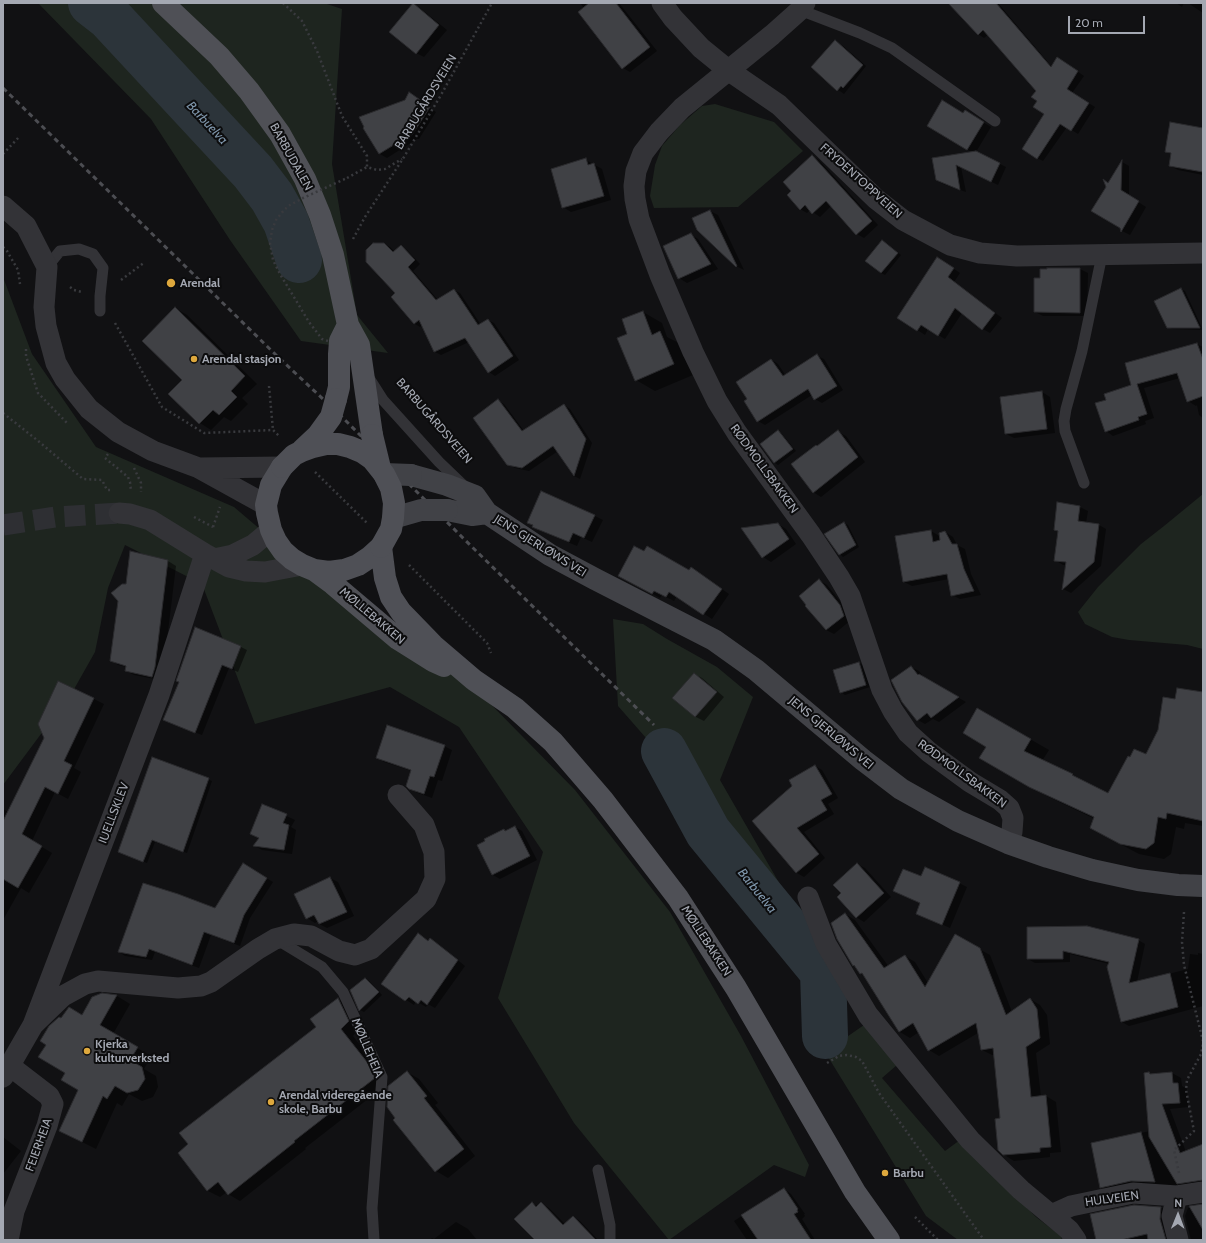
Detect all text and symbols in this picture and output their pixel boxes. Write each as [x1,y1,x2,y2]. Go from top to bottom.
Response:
scale bar [1070,8,1147,34]
text: 20 m [1075,15,1103,30]
street label: BARBUGÅRDSVEIEN [392,52,460,152]
water label: Barbuelva [183,98,231,148]
street label: BARBUDALEN [267,121,315,193]
street label: FRYDENTOPPVEIEN [817,140,905,222]
place label: Arendal [180,276,220,290]
marker: Arendal [165,277,177,289]
place label: Arendal stasjon [202,352,281,366]
marker: Arendal stasjon [189,354,199,364]
street label: BARBUGÅRDSVEIEN [393,375,475,467]
street label: RØDMOLLSBAKKEN [727,422,801,516]
street label: JENS GJERLØWS VEI [491,512,589,580]
street label: MØLLEBAKKEN [336,585,408,647]
street label: JENS GJERLØWS VEI [786,693,876,773]
street label: RØDMOLLSBAKKEN [915,737,1009,811]
street label: IUELLSKLEV [96,780,132,846]
water label: Barbuelva [734,865,780,917]
street label: MØLLEBAKKEN [678,903,734,979]
street label: MØLLEHEIA [348,1016,386,1080]
place label: Kjerka kulturverksted [95,1037,169,1065]
marker: Kjerka kulturverksted [82,1046,92,1056]
place label: Arendal videregående skole, Barbu [279,1088,392,1116]
marker: Arendal videregående skole, Barbu [266,1097,276,1107]
street label: FEIERHEIA [23,1116,55,1174]
place label: Barbu [893,1166,924,1180]
marker: Barbu [880,1168,890,1178]
street label: HULVEIEN [1084,1188,1140,1210]
north arrow [1158,1195,1198,1235]
text: N [1174,1196,1182,1210]

